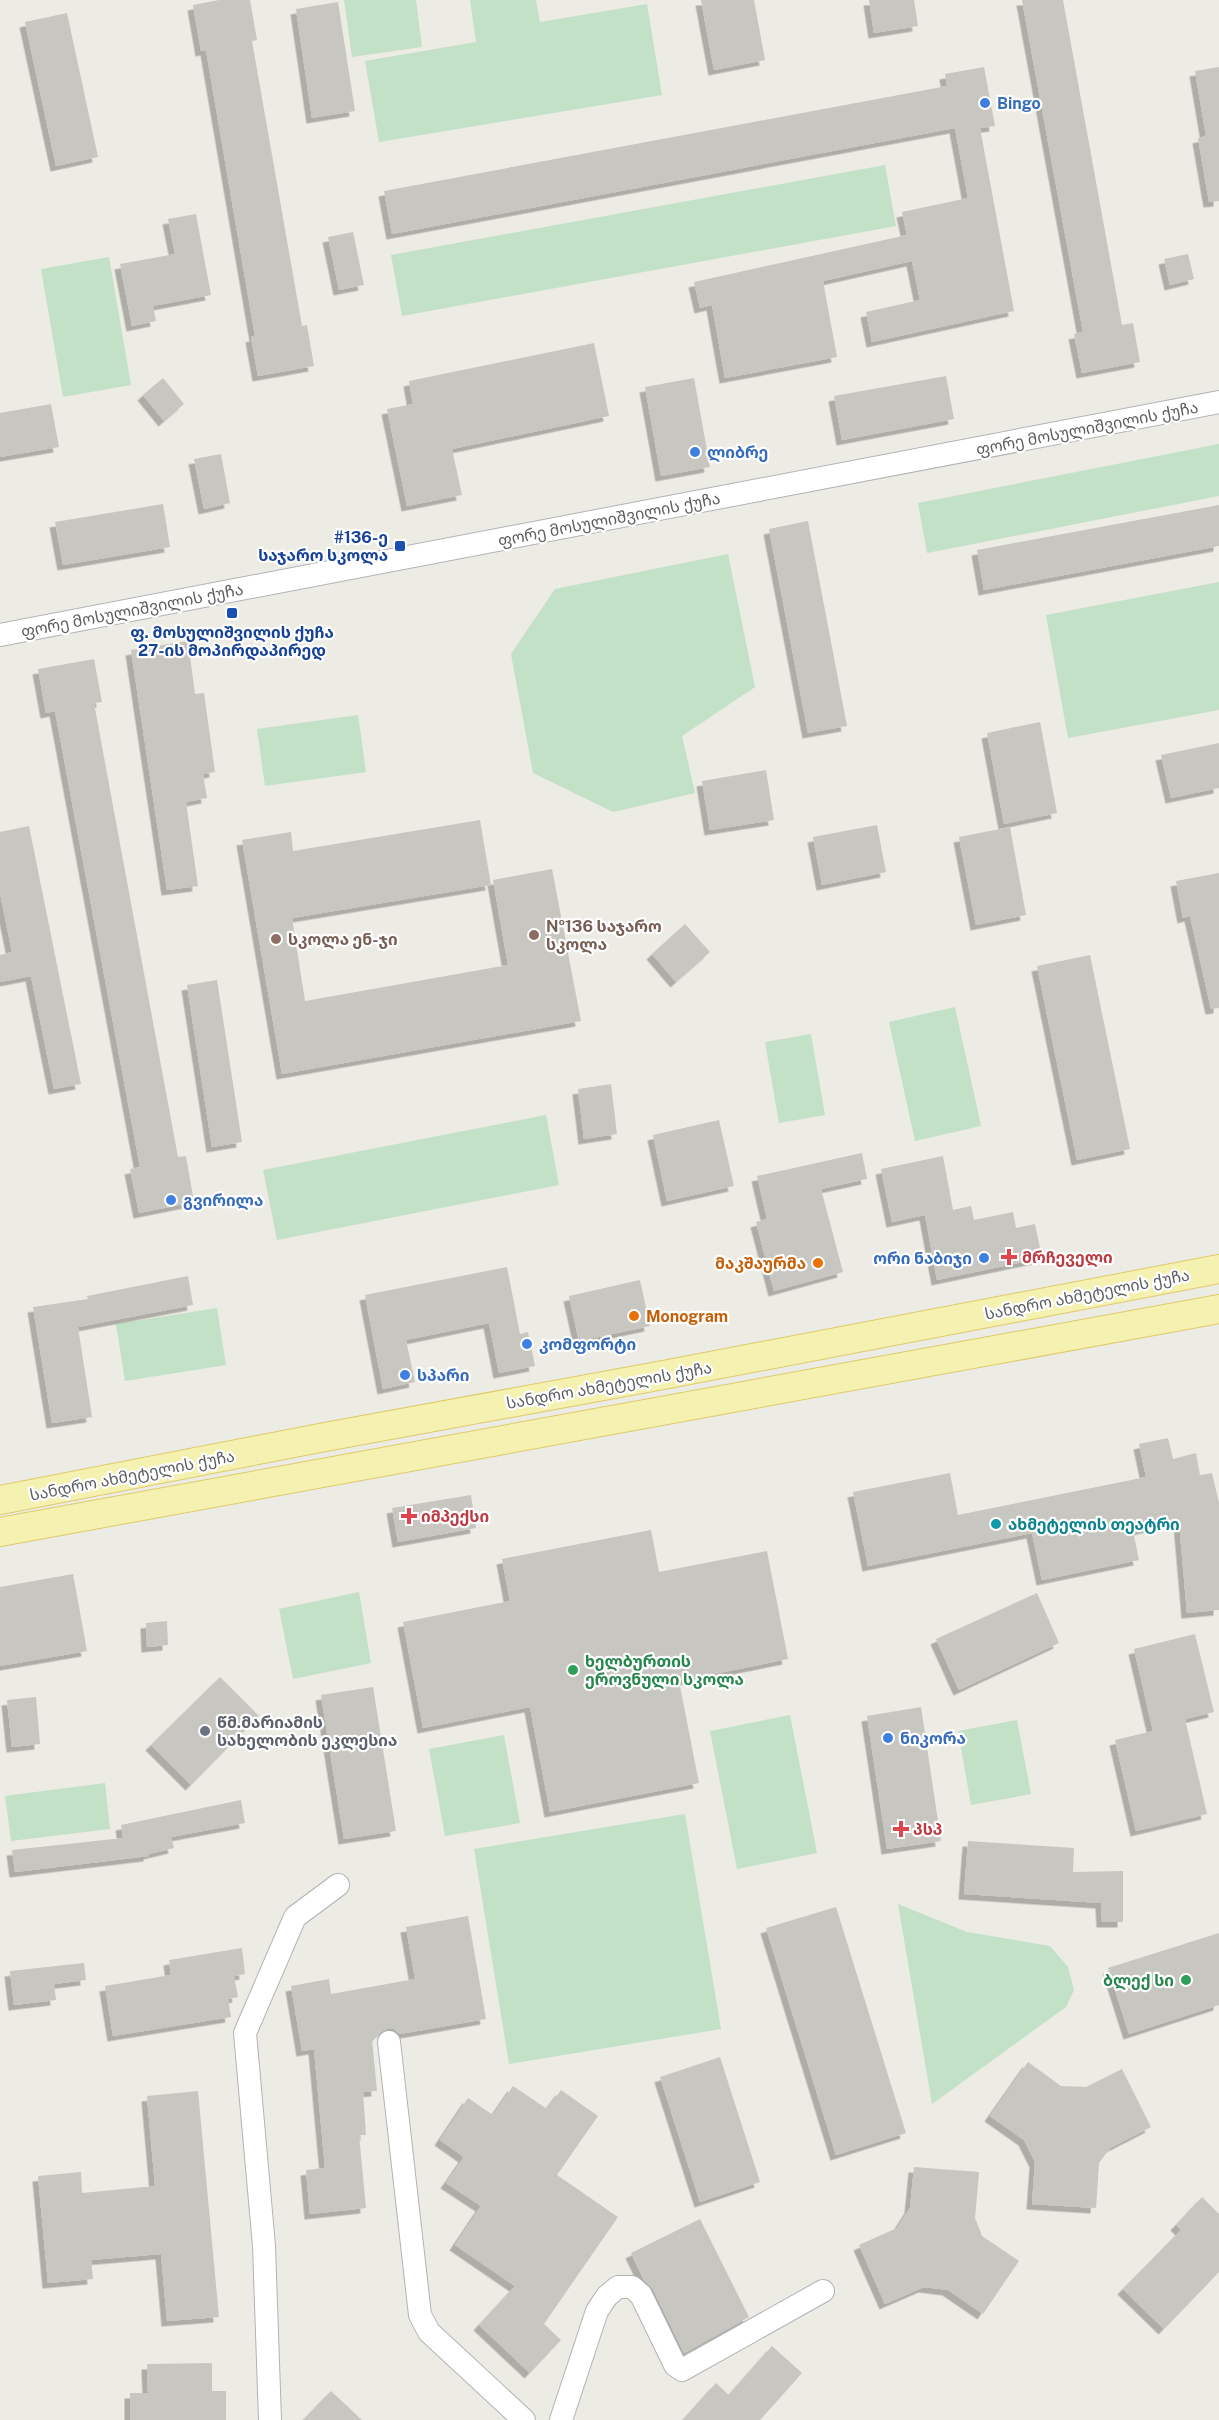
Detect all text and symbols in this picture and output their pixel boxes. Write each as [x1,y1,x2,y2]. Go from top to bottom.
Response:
place label: Bingo [997,94,1041,113]
marker: Bingo [978,96,992,110]
street label: ფორე მოსულიშვილის ქუჩა [974,398,1200,460]
place label: ლიბრე [707,443,768,463]
marker: ლიბრე [688,445,702,459]
street label: ფორე მოსულიშვილის ქუჩა [496,489,722,551]
place label: #136-ე საჯარო სკოლა [258,528,388,566]
marker: #136-ე საჯარო სკოლა [393,539,407,553]
street label: ფორე მოსულიშვილის ქუჩა [19,580,245,642]
marker: ფ. მოსულიშვილის ქუჩა 27-ის მოპირდაპირედ [225,606,239,620]
place label: ფ. მოსულიშვილის ქუჩა 27-ის მოპირდაპირედ [130,623,334,661]
place label: №136 საჯარო სკოლა [546,917,662,955]
marker: №136 საჯარო სკოლა [527,928,541,942]
place label: სკოლა ენ-ჯი [288,930,398,950]
marker: სკოლა ენ-ჯი [269,932,283,946]
place label: გვირილა [183,1191,263,1211]
marker: გვირილა [164,1193,178,1207]
marker: მრჩეველი [1000,1248,1018,1266]
place label: მრჩეველი [1022,1248,1113,1268]
place label: ორი ნაბიჯი [873,1249,972,1268]
marker: ორი ნაბიჯი [977,1251,991,1265]
place label: მაკშაურმა [715,1254,806,1273]
marker: მაკშაურმა [811,1256,825,1270]
street label: სანდრო ახმეტელის ქუჩა [983,1265,1191,1325]
place label: Monogram [646,1307,728,1326]
marker: Monogram [627,1309,641,1323]
place label: კომფორტი [539,1335,636,1354]
marker: კომფორტი [520,1337,534,1351]
street label: სანდრო ახმეტელის ქუჩა [505,1358,713,1414]
place label: სპარი [417,1366,470,1385]
marker: სპარი [398,1368,412,1382]
street label: სანდრო ახმეტელის ქუჩა [28,1446,236,1506]
place label: იმპექსი [421,1507,489,1526]
marker: იმპექსი [402,1509,416,1523]
place label: ახმეტელის თეატრი [1008,1515,1180,1535]
marker: ახმეტელის თეატრი [989,1517,1003,1531]
place label: ხელბურთის ეროვნული სკოლა [585,1652,744,1690]
marker: ხელბურთის ეროვნული სკოლა [566,1663,580,1677]
place label: წმ.მარიამის სახელობის ეკლესია [217,1713,397,1751]
marker: წმ.მარიამის სახელობის ეკლესია [198,1724,212,1738]
place label: ნიკორა [900,1729,966,1748]
marker: ნიკორა [881,1731,895,1745]
place label: პსპ [913,1820,942,1839]
marker: პსპ [894,1822,908,1836]
place label: ბლექ სი [1103,1971,1174,1991]
marker: ბლექ სი [1179,1973,1193,1987]

